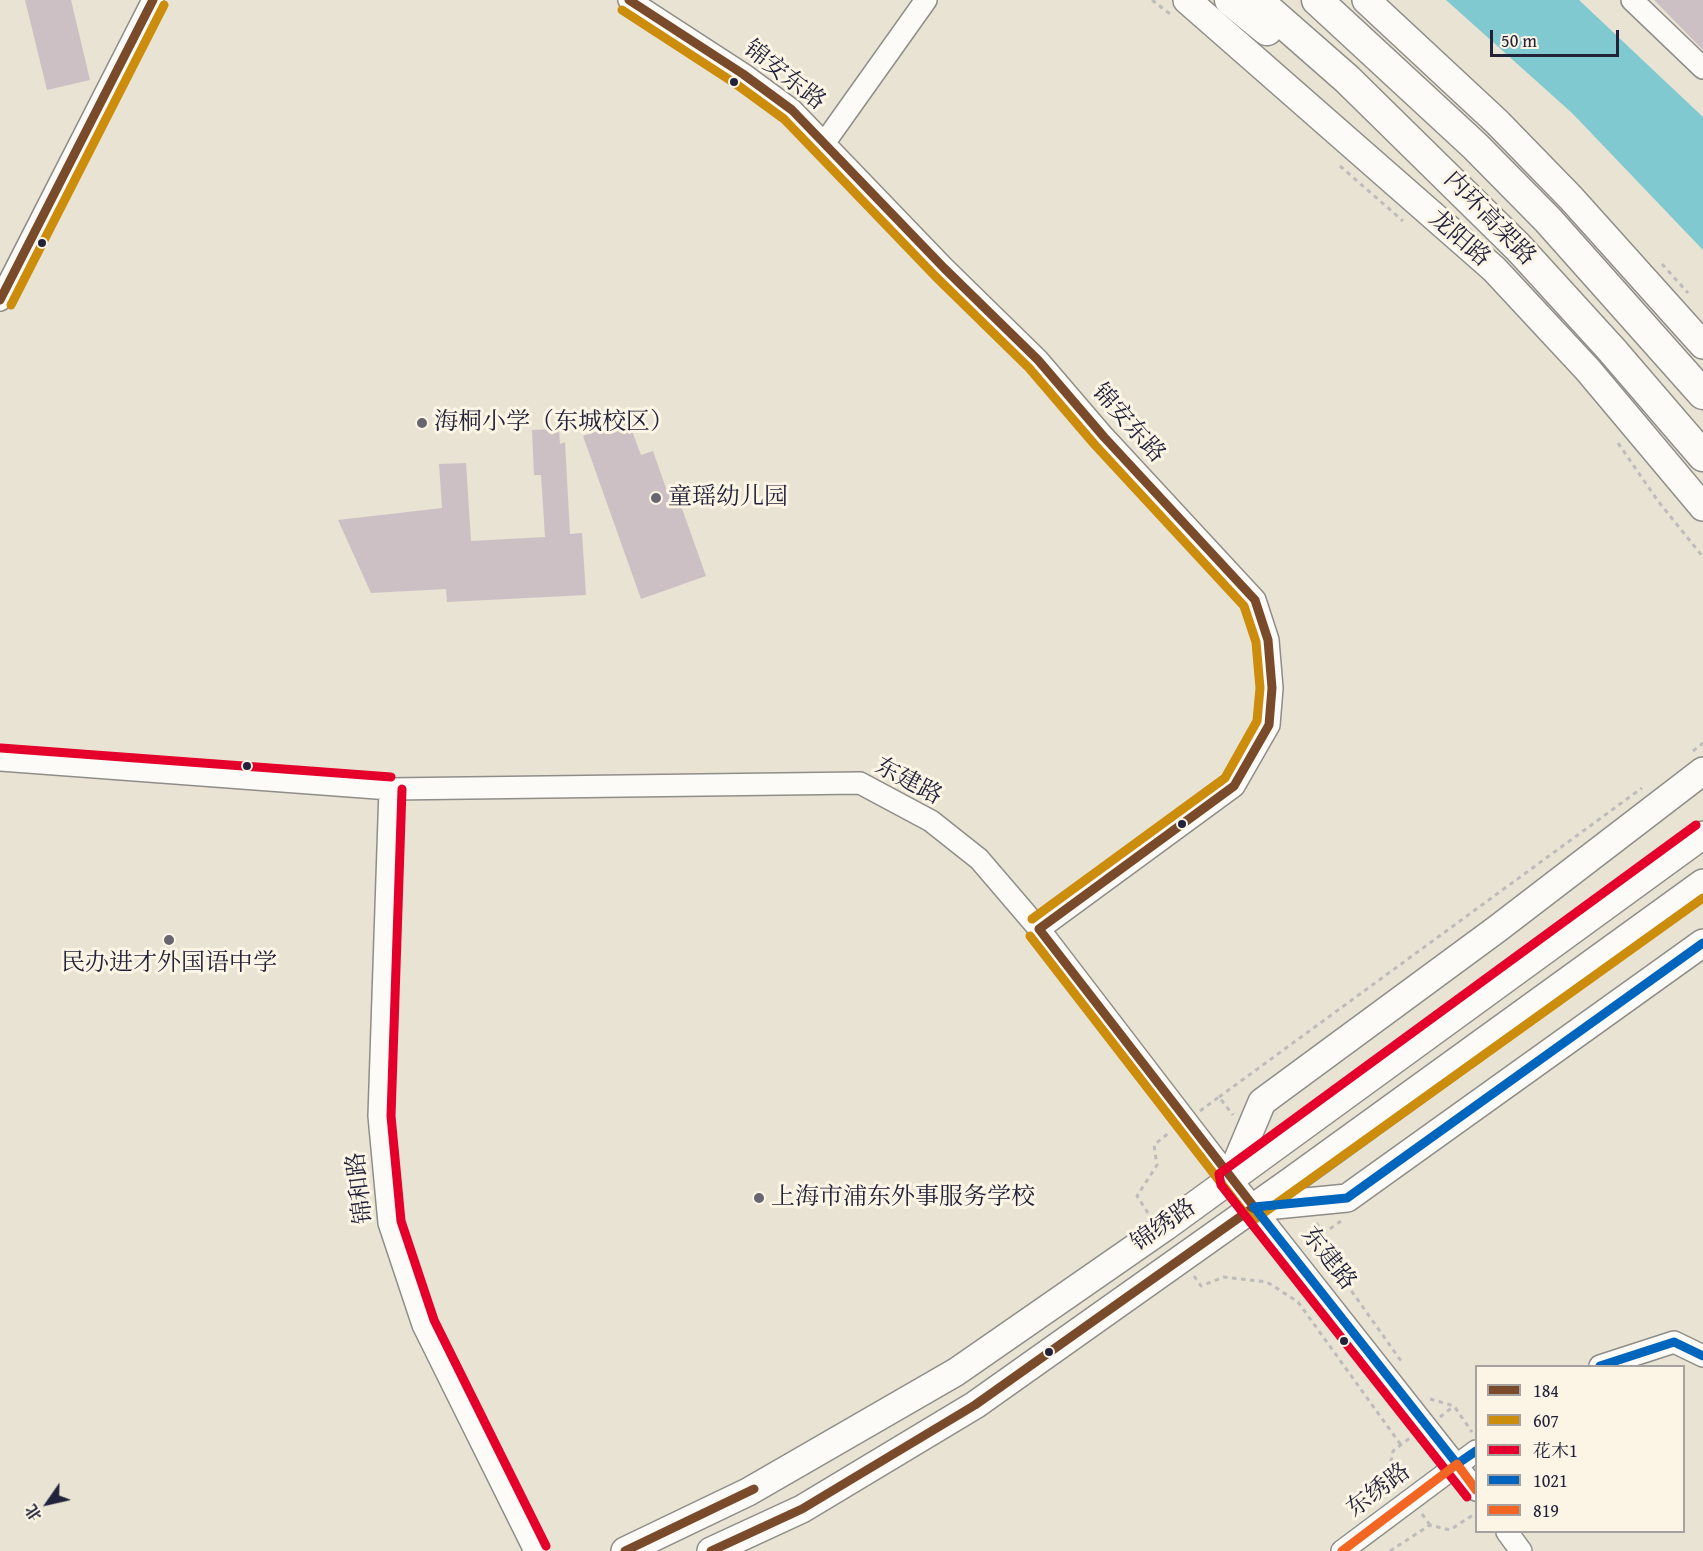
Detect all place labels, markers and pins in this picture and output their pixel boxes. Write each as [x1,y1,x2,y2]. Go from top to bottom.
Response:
unlabelled marker [728,76,740,88]
unlabelled marker [36,237,48,249]
place label: 海桐小学（东城校区） [434,409,674,437]
marker: 海桐小学（东城校区） [415,416,429,430]
place label: 童瑶幼儿园 [668,484,788,512]
marker: 童瑶幼儿园 [649,491,663,505]
unlabelled marker [241,760,253,772]
unlabelled marker [1176,818,1188,830]
marker: 民办进才外国语中学 [162,933,176,947]
place label: 民办进才外国语中学 [61,950,277,978]
place label: 上海市浦东外事服务学校 [771,1184,1035,1212]
marker: 上海市浦东外事服务学校 [752,1191,766,1205]
unlabelled marker [1338,1335,1350,1347]
unlabelled marker [1043,1346,1055,1358]

